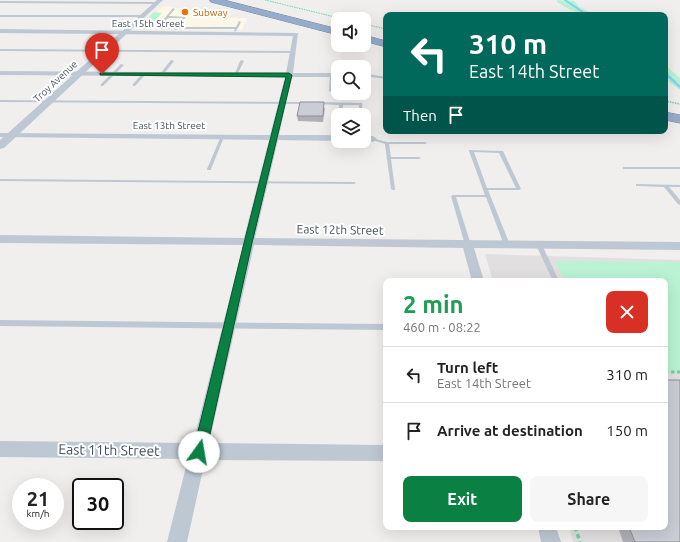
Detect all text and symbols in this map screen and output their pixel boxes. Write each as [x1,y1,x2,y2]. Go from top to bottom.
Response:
marker: Subway [180,7,190,17]
place label: Subway [193,7,228,18]
map controls [331,12,371,148]
button: sound [331,12,371,52]
street label: East 15th Street [112,18,184,29]
icon: left [403,28,455,80]
text: 310 m [469,28,547,59]
pin [85,33,119,74]
icon: arrive [91,39,113,61]
street label: Troy Avenue [31,58,79,104]
button: search [331,60,371,100]
text: East 14th Street [469,61,599,81]
icon: arrive [445,104,467,126]
text: Then [403,107,437,124]
button: layers [331,108,371,148]
street label: East 13th Street [133,120,205,131]
street label: East 12th Street [296,222,384,237]
text: 2 min [403,291,464,318]
button: close [606,291,648,333]
text: 460 m · 08:22 [403,320,481,334]
text: Turn left [437,359,498,376]
icon: left [403,364,425,386]
text: 310 m [606,366,648,383]
text: East 14th Street [437,376,531,390]
icon: arrive [403,420,425,442]
text: Arrive at destination [437,422,583,439]
text: 150 m [606,422,648,439]
position arrow [178,431,220,473]
street label: East 11th Street [58,441,160,459]
button: Exit [403,476,522,522]
button: Share [530,476,648,522]
speed limit sign: 30 [72,478,124,530]
text: 21 [27,487,49,510]
text: km/h [26,508,50,519]

